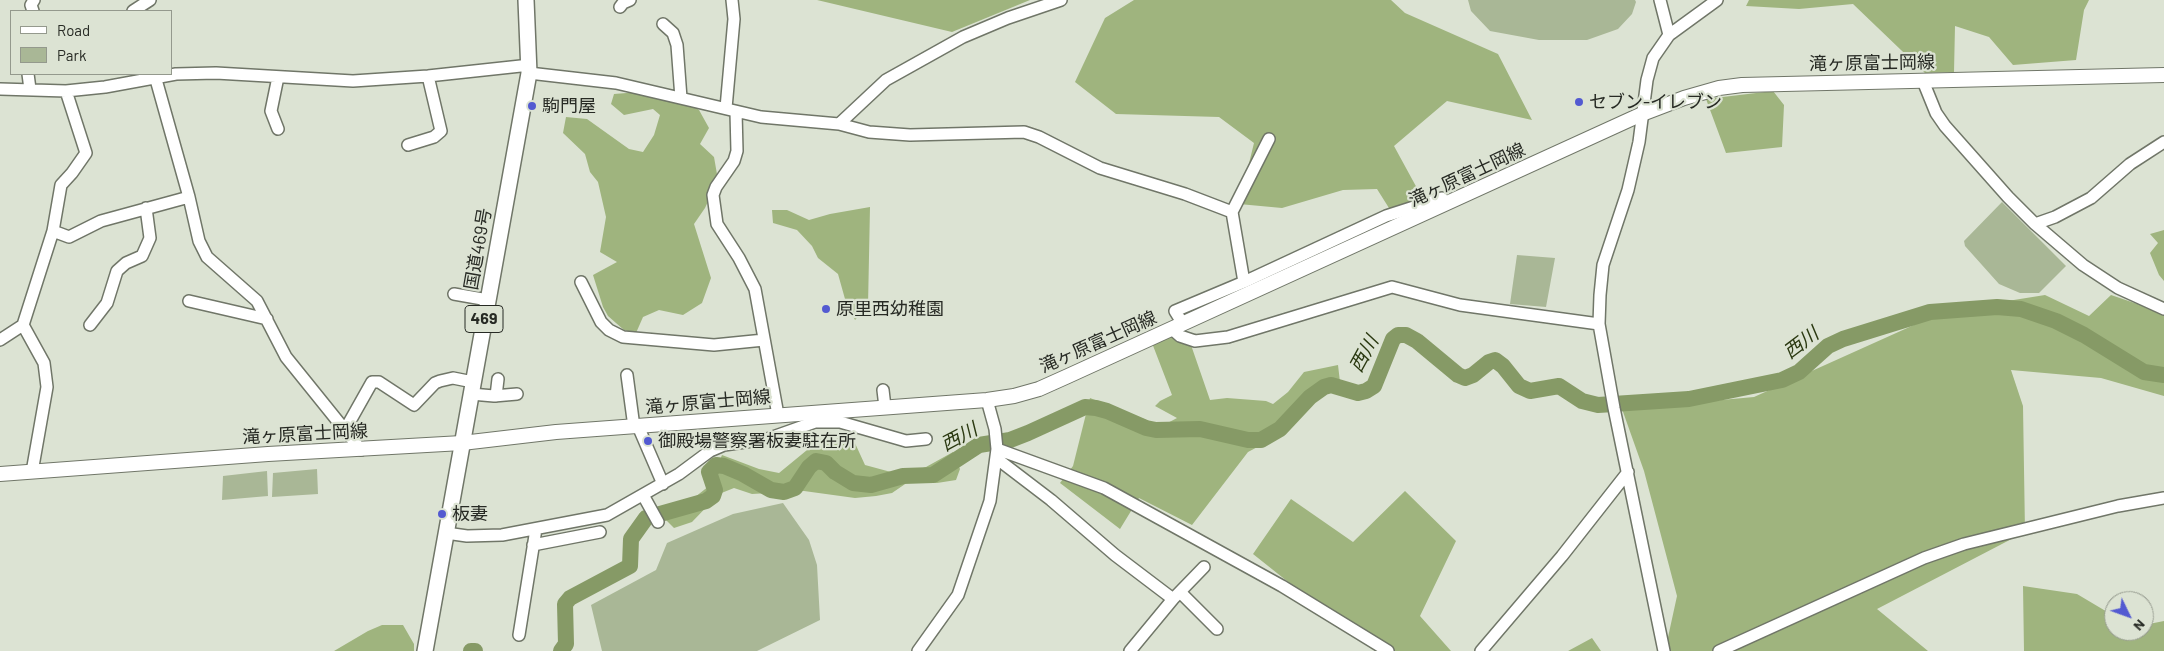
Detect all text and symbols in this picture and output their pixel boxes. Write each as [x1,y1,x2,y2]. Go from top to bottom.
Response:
legend [10,10,172,75]
text: Road [57,21,90,39]
text: Park [57,46,86,64]
street label: 滝ヶ原富士岡線 [1809,51,1935,75]
place label: セブン-イレブン [1589,91,1722,113]
place label: 駒門屋 [542,95,596,117]
marker: セブン-イレブン [1573,96,1585,108]
marker: 駒門屋 [526,100,538,112]
street label: 滝ヶ原富士岡線 [1405,139,1529,211]
street label: 国道469号 [460,206,496,292]
place label: 原里西幼稚園 [836,298,944,320]
marker: 原里西幼稚園 [820,303,832,315]
road number: 469 [465,306,503,332]
street label: 滝ヶ原富士岡線 [1036,307,1160,377]
water label: 西川 [1779,322,1823,364]
water label: 西川 [1345,332,1383,376]
street label: 滝ヶ原富士岡線 [644,386,772,418]
water label: 西川 [937,418,981,456]
street label: 滝ヶ原富士岡線 [242,420,368,448]
place label: 御殿場警察署板妻駐在所 [658,430,856,452]
marker: 御殿場警察署板妻駐在所 [642,435,654,447]
place label: 板妻 [452,503,488,525]
marker: 板妻 [436,508,448,520]
north arrow [2104,591,2154,641]
text: N [2130,617,2149,635]

